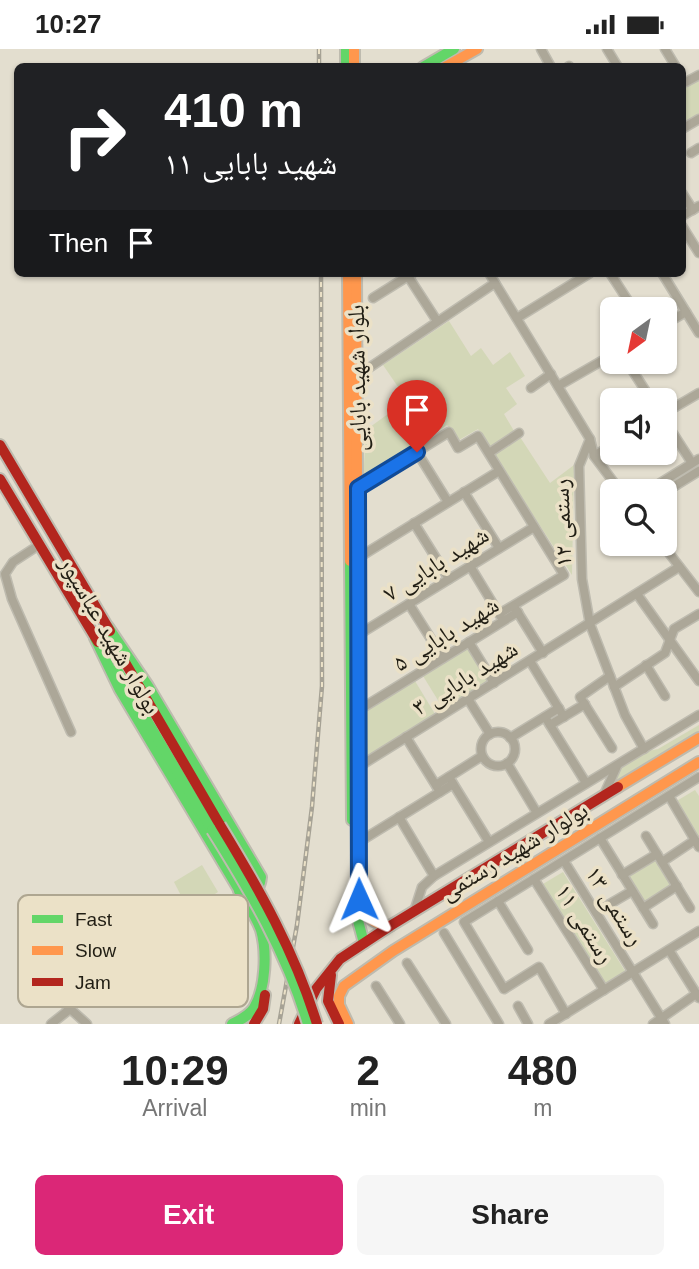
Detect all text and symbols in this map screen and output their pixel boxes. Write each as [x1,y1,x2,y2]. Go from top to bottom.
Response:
text: 10:27 [35,9,102,39]
text: 410 m [164,83,303,137]
icon: right [49,91,140,182]
text: شهید بابایی ۱۱ [164,145,337,181]
icon: arrive [122,224,160,262]
text: Then [49,228,108,258]
north arrow [600,297,677,375]
map controls [600,297,677,556]
street label: بلوار شهید بابایی [342,304,372,452]
pin [387,380,447,452]
button: sound [600,388,677,465]
icon: arrive [398,391,436,429]
street label: رستمی ۱۲ [546,478,578,568]
button: search [600,479,677,556]
street label: شهید بابایی ۷ [378,521,494,607]
street label: بولوار شهید عباسپور [53,550,167,719]
street label: شهید بابایی ۵ [388,591,504,677]
street label: شهید بابایی ۳ [407,635,523,721]
street label: بولوار شهید رستمی [435,796,593,906]
street label: رستمی ۱۳ [580,861,650,951]
position arrow [322,862,396,936]
street label: رستمی ۱۱ [550,879,620,969]
legend [18,895,248,1007]
text: Fast [75,909,113,930]
text: Slow [75,940,116,961]
text: Jam [75,972,111,993]
text: 10:29 [121,1047,229,1094]
text: 2 [356,1047,380,1094]
text: 480 [508,1047,578,1094]
text: Arrival [142,1095,207,1121]
text: min [350,1095,387,1121]
text: m [533,1095,552,1121]
button: Exit [35,1175,343,1255]
button: Share [357,1175,664,1255]

